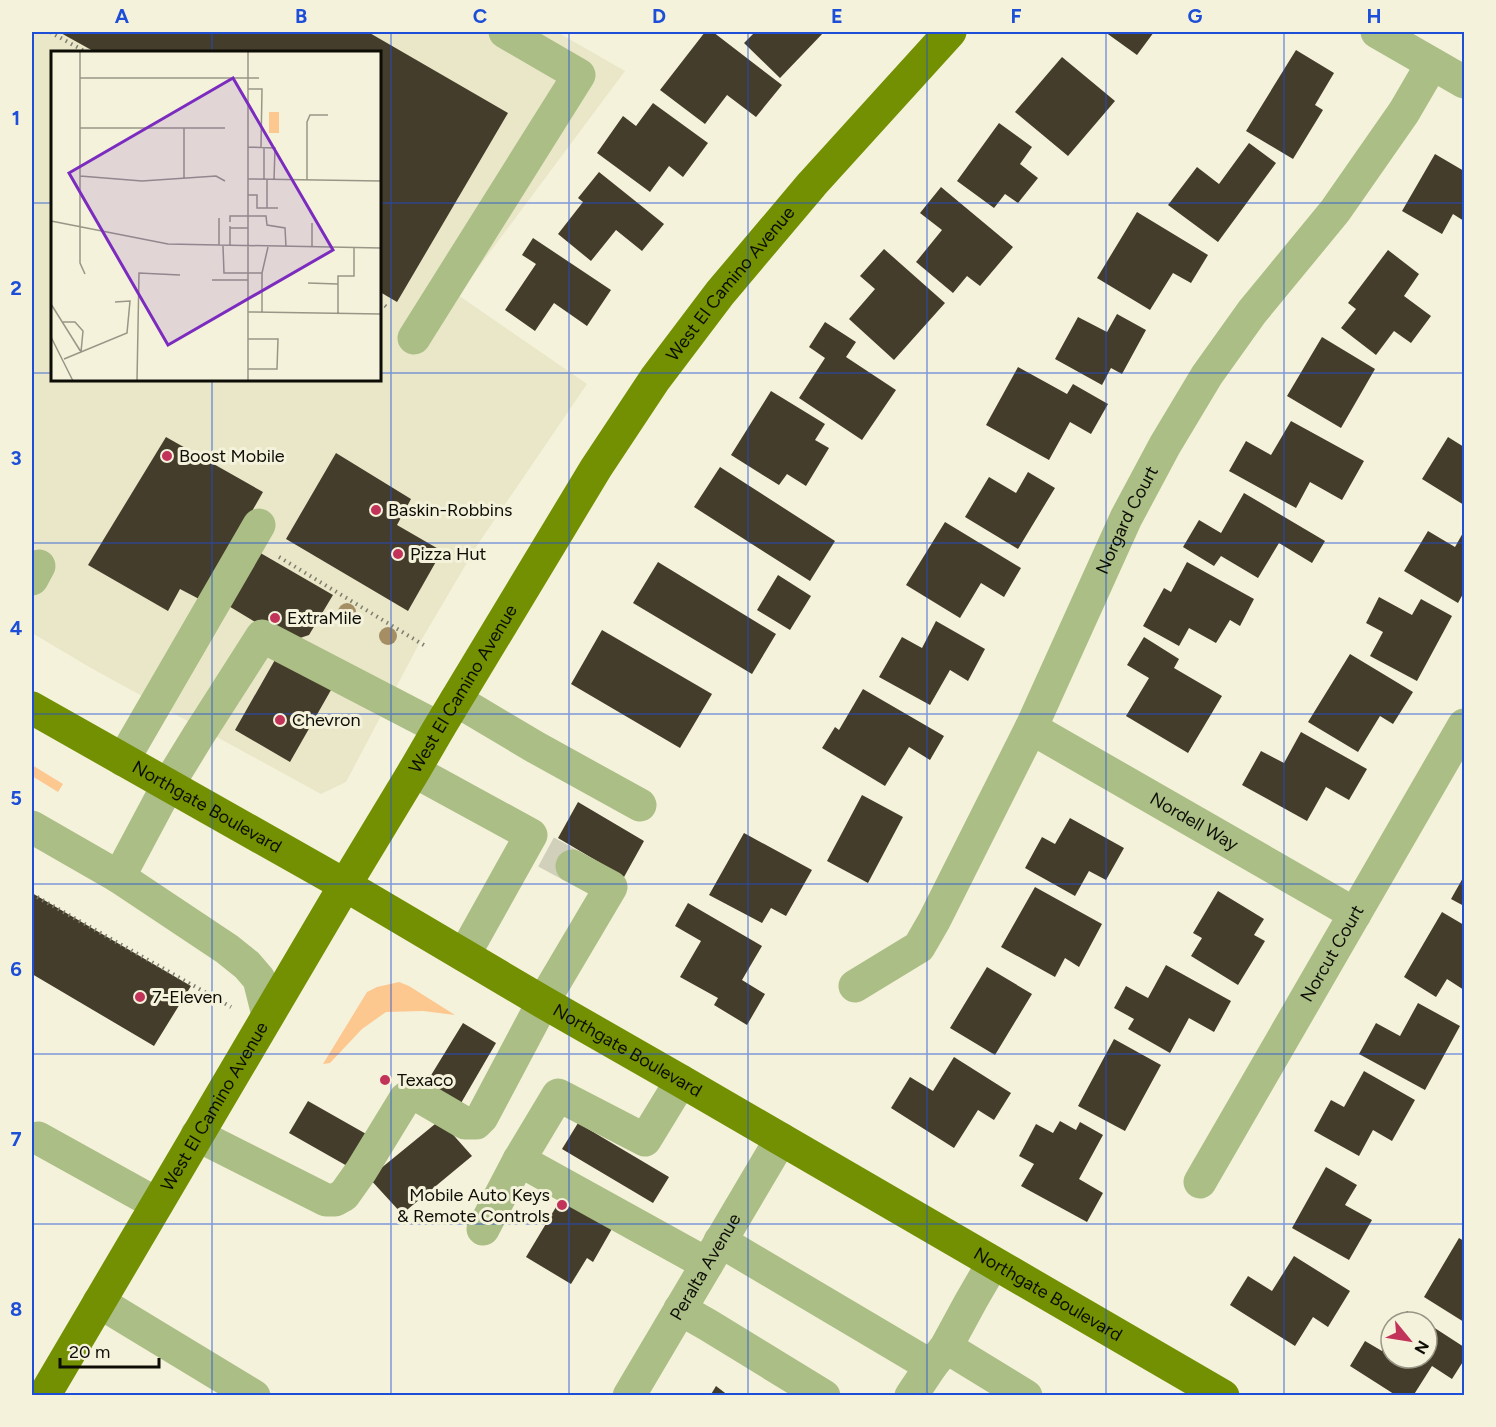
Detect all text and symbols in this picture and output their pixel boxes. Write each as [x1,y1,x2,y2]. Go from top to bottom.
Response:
text: A [115,4,130,28]
text: B [295,4,307,28]
text: C [473,4,487,28]
text: D [652,4,666,28]
text: E [831,4,843,28]
text: F [1010,4,1022,28]
text: G [1188,4,1203,28]
text: H [1367,4,1382,28]
inset map [51,51,381,381]
text: 1 [12,106,20,130]
street label: West El Camino Avenue [661,202,799,366]
text: 2 [10,276,22,300]
place label: Boost Mobile [179,445,285,467]
text: 3 [10,446,22,470]
marker: Boost Mobile [160,449,174,463]
street label: Norgard Court [1091,462,1163,578]
place label: Baskin-Robbins [388,499,512,521]
marker: Baskin-Robbins [369,503,383,517]
place label: Pizza Hut [410,543,486,565]
marker: Pizza Hut [391,547,405,561]
street label: West El Camino Avenue [404,600,522,777]
place label: ExtraMile [287,607,362,629]
marker: ExtraMile [268,611,282,625]
text: 4 [10,616,23,640]
place label: Chevron [292,709,361,731]
marker: Chevron [273,713,287,727]
street label: Northgate Boulevard [128,756,286,858]
text: 5 [10,786,22,810]
street label: Nordell Way [1146,788,1243,856]
street label: Norcut Court [1296,901,1369,1006]
text: 6 [10,957,22,981]
place label: 7-Eleven [152,986,222,1008]
marker: 7-Eleven [133,990,147,1004]
street label: Northgate Boulevard [549,999,706,1102]
street label: West El Camino Avenue [156,1018,273,1195]
place label: Texaco [397,1069,453,1091]
marker: Texaco [378,1073,392,1087]
text: 7 [10,1127,22,1151]
place label: Mobile Auto Keys & Remote Controls [397,1184,550,1227]
marker: Mobile Auto Keys & Remote Controls [555,1198,569,1212]
street label: Peralta Avenue [665,1209,746,1324]
street label: Northgate Boulevard [970,1242,1126,1346]
text: 8 [10,1297,22,1321]
north arrow [1379,1310,1439,1370]
scale bar [60,1331,159,1369]
text: N [1410,1337,1433,1357]
text: 20 m [69,1341,110,1363]

